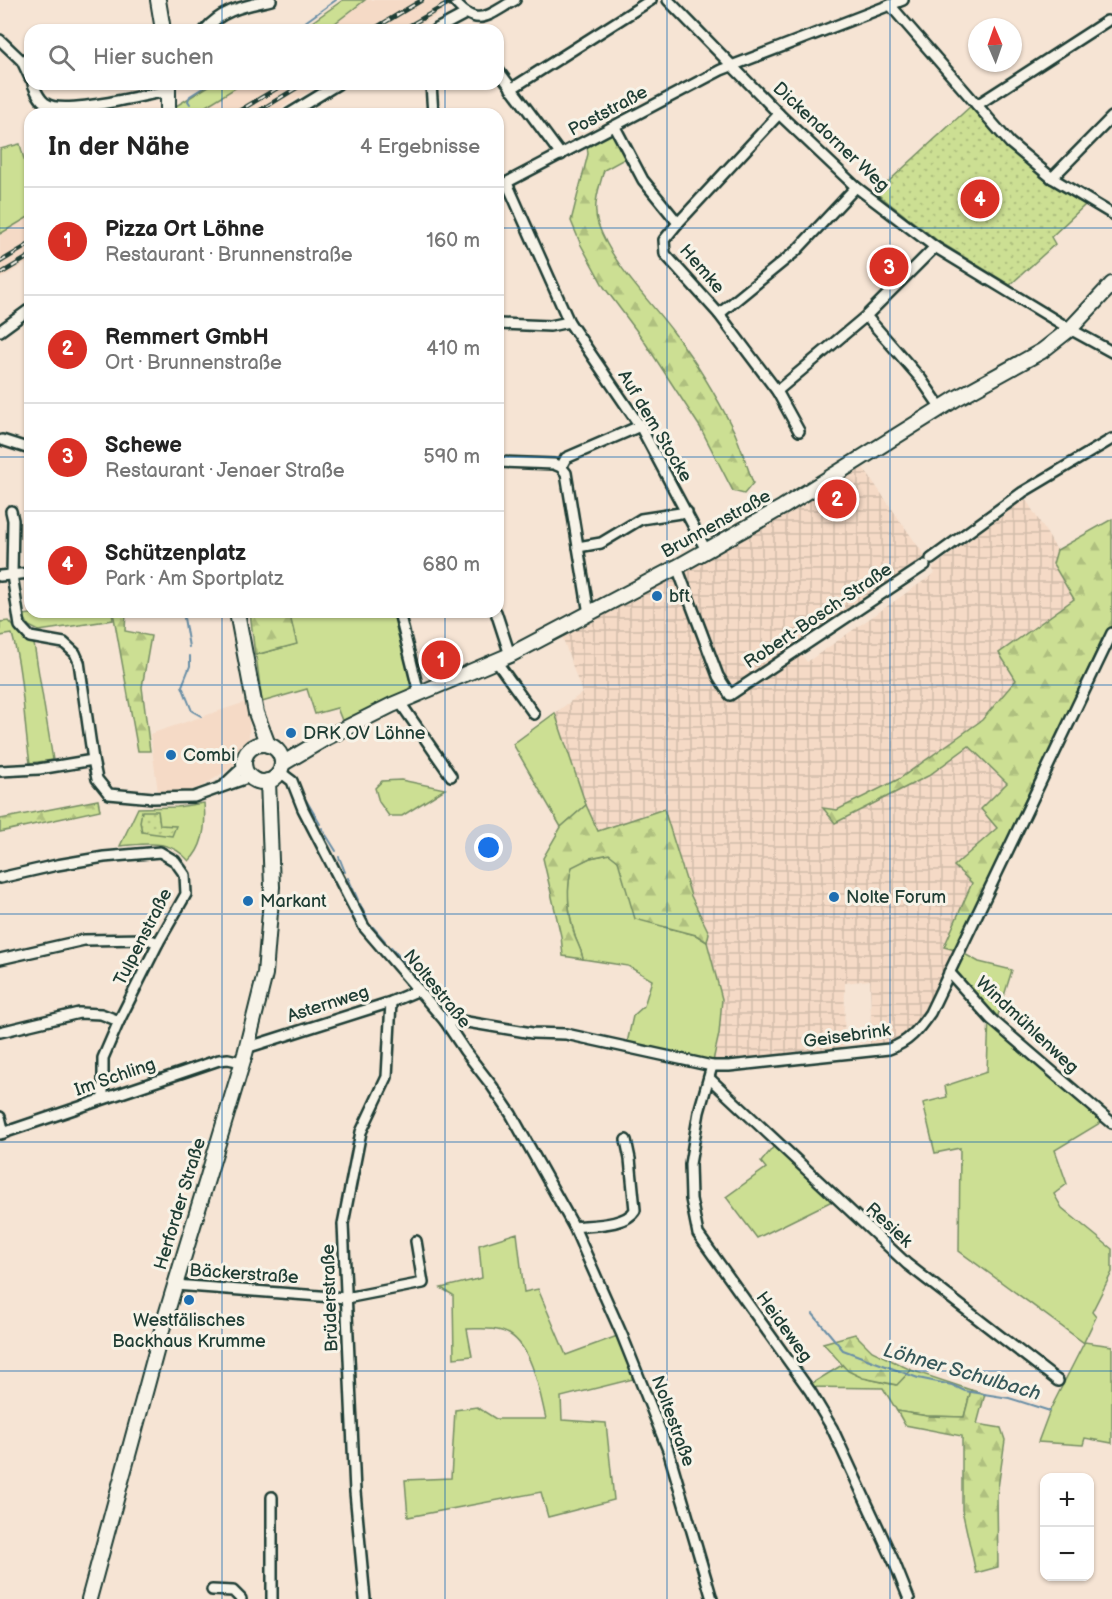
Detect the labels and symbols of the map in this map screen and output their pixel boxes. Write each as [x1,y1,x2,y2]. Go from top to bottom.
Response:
north arrow [968,18,1022,72]
street label: Dickendorner Weg [769,78,893,196]
street label: Poststraße [565,81,651,141]
pin: 4 [960,176,1000,222]
street label: Hemke [675,240,729,298]
pin: 3 [870,244,908,290]
street label: Auf dem Stocke [613,366,697,486]
pin: 2 [818,476,856,522]
street label: Brunnenstraße [658,485,774,563]
street label: Robert-Bosch-Straße [740,559,896,673]
place label: bft [669,586,691,607]
marker: bft [650,589,664,603]
pin: 1 [422,638,460,682]
place label: DRK OV Löhne [303,723,426,744]
marker: DRK OV Löhne [284,726,298,740]
place label: Combi [183,745,235,766]
marker: Combi [164,748,178,762]
your location [474,833,503,862]
street label: Tulpenstraße [110,885,177,989]
place label: Nolte Forum [846,887,946,908]
marker: Nolte Forum [827,890,841,904]
place label: Markant [260,891,327,912]
marker: Markant [241,894,255,908]
street label: Noltestraße [399,946,475,1033]
street label: Windmühlenweg [971,972,1083,1078]
street label: Asternweg [285,981,371,1027]
street label: Geisebrink [802,1019,892,1053]
street label: Im Schling [72,1053,158,1101]
street label: Herforder Straße [150,1135,210,1273]
street label: Resiek [861,1198,917,1252]
street label: Brüderstraße [318,1243,342,1352]
street label: Bäckerstraße [189,1260,300,1288]
street label: Heideweg [751,1288,817,1366]
marker: Westfälisches Backhaus Krumme [182,1293,196,1307]
place label: Westfälisches Backhaus Krumme [112,1310,266,1352]
water label: Löhner Schulbach [881,1338,1043,1406]
street label: Noltestraße [647,1373,699,1469]

